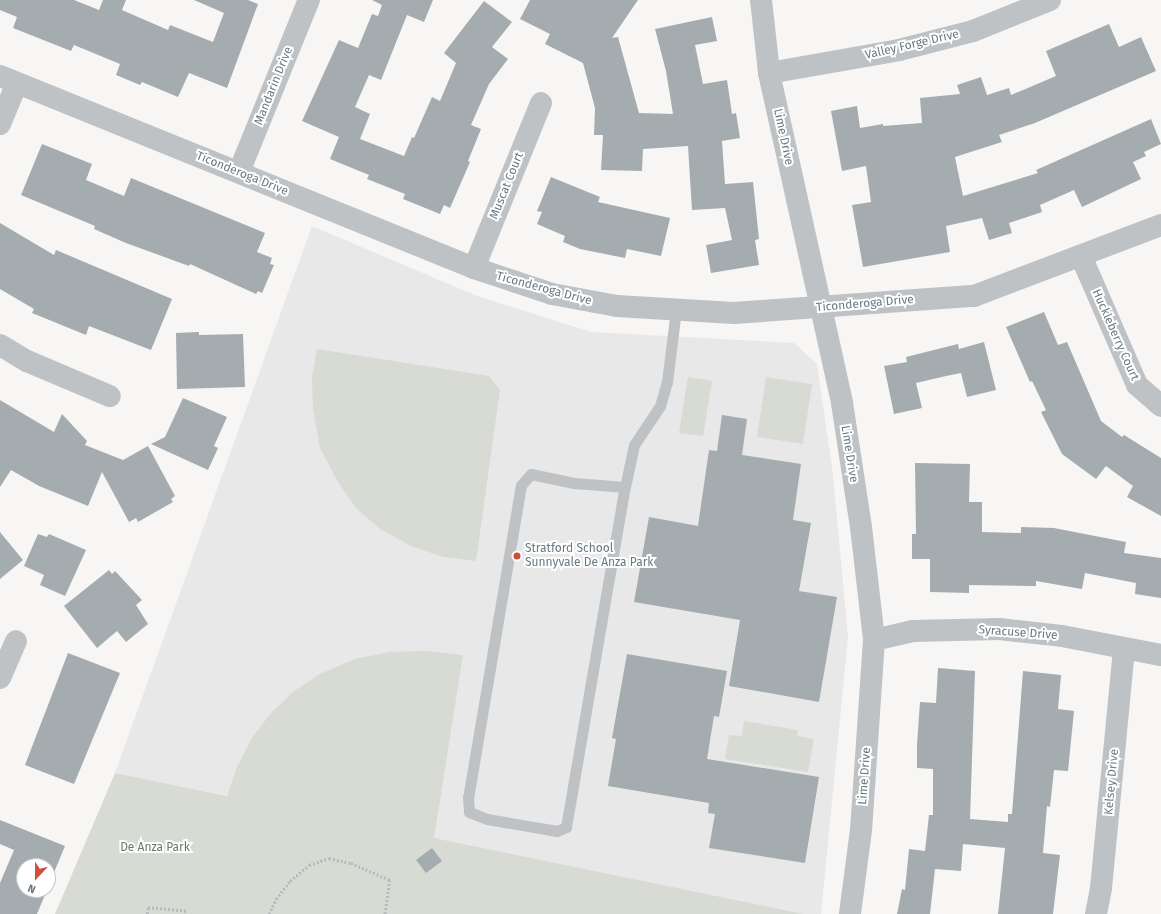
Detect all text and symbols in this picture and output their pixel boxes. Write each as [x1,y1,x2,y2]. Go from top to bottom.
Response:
street label: Valley Forge Drive [864,27,960,63]
street label: Mandarin Drive [252,45,296,127]
street label: Lime Drive [770,107,796,167]
street label: Ticonderoga Drive [194,149,290,199]
street label: Muscat Court [487,150,527,222]
street label: Ticonderoga Drive [495,269,593,309]
street label: Huckleberry Court [1088,287,1142,383]
street label: Ticonderoga Drive [816,293,914,315]
street label: Lime Drive [837,424,861,484]
place label: Stratford School Sunnyvale De Anza Park [525,542,653,570]
marker: Stratford School Sunnyvale De Anza Park [512,551,522,561]
street label: Syracuse Drive [978,623,1058,643]
street label: Lime Drive [856,747,874,805]
street label: Kelsey Drive [1102,748,1122,816]
park label: De Anza Park [120,841,190,855]
north arrow [16,858,56,898]
text: N [26,881,38,896]

